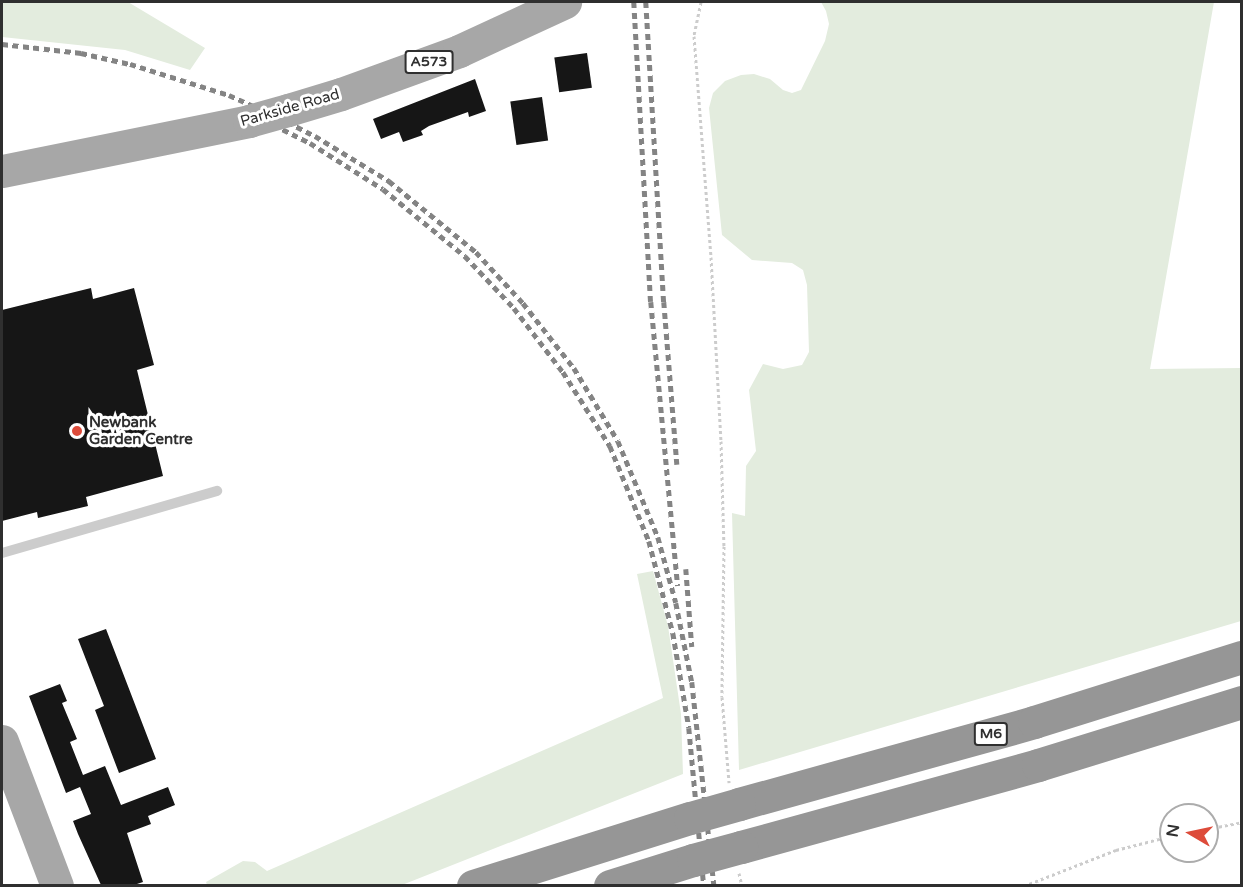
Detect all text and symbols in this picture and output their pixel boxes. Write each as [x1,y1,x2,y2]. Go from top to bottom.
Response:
road number: A573 [404,51,454,73]
street label: Parkside Road [238,85,342,131]
place label: Newbank Garden Centre [89,413,193,448]
marker: Newbank Garden Centre [70,424,84,438]
road number: M6 [973,723,1009,745]
north arrow [1159,803,1219,863]
text: N [1162,823,1184,838]

